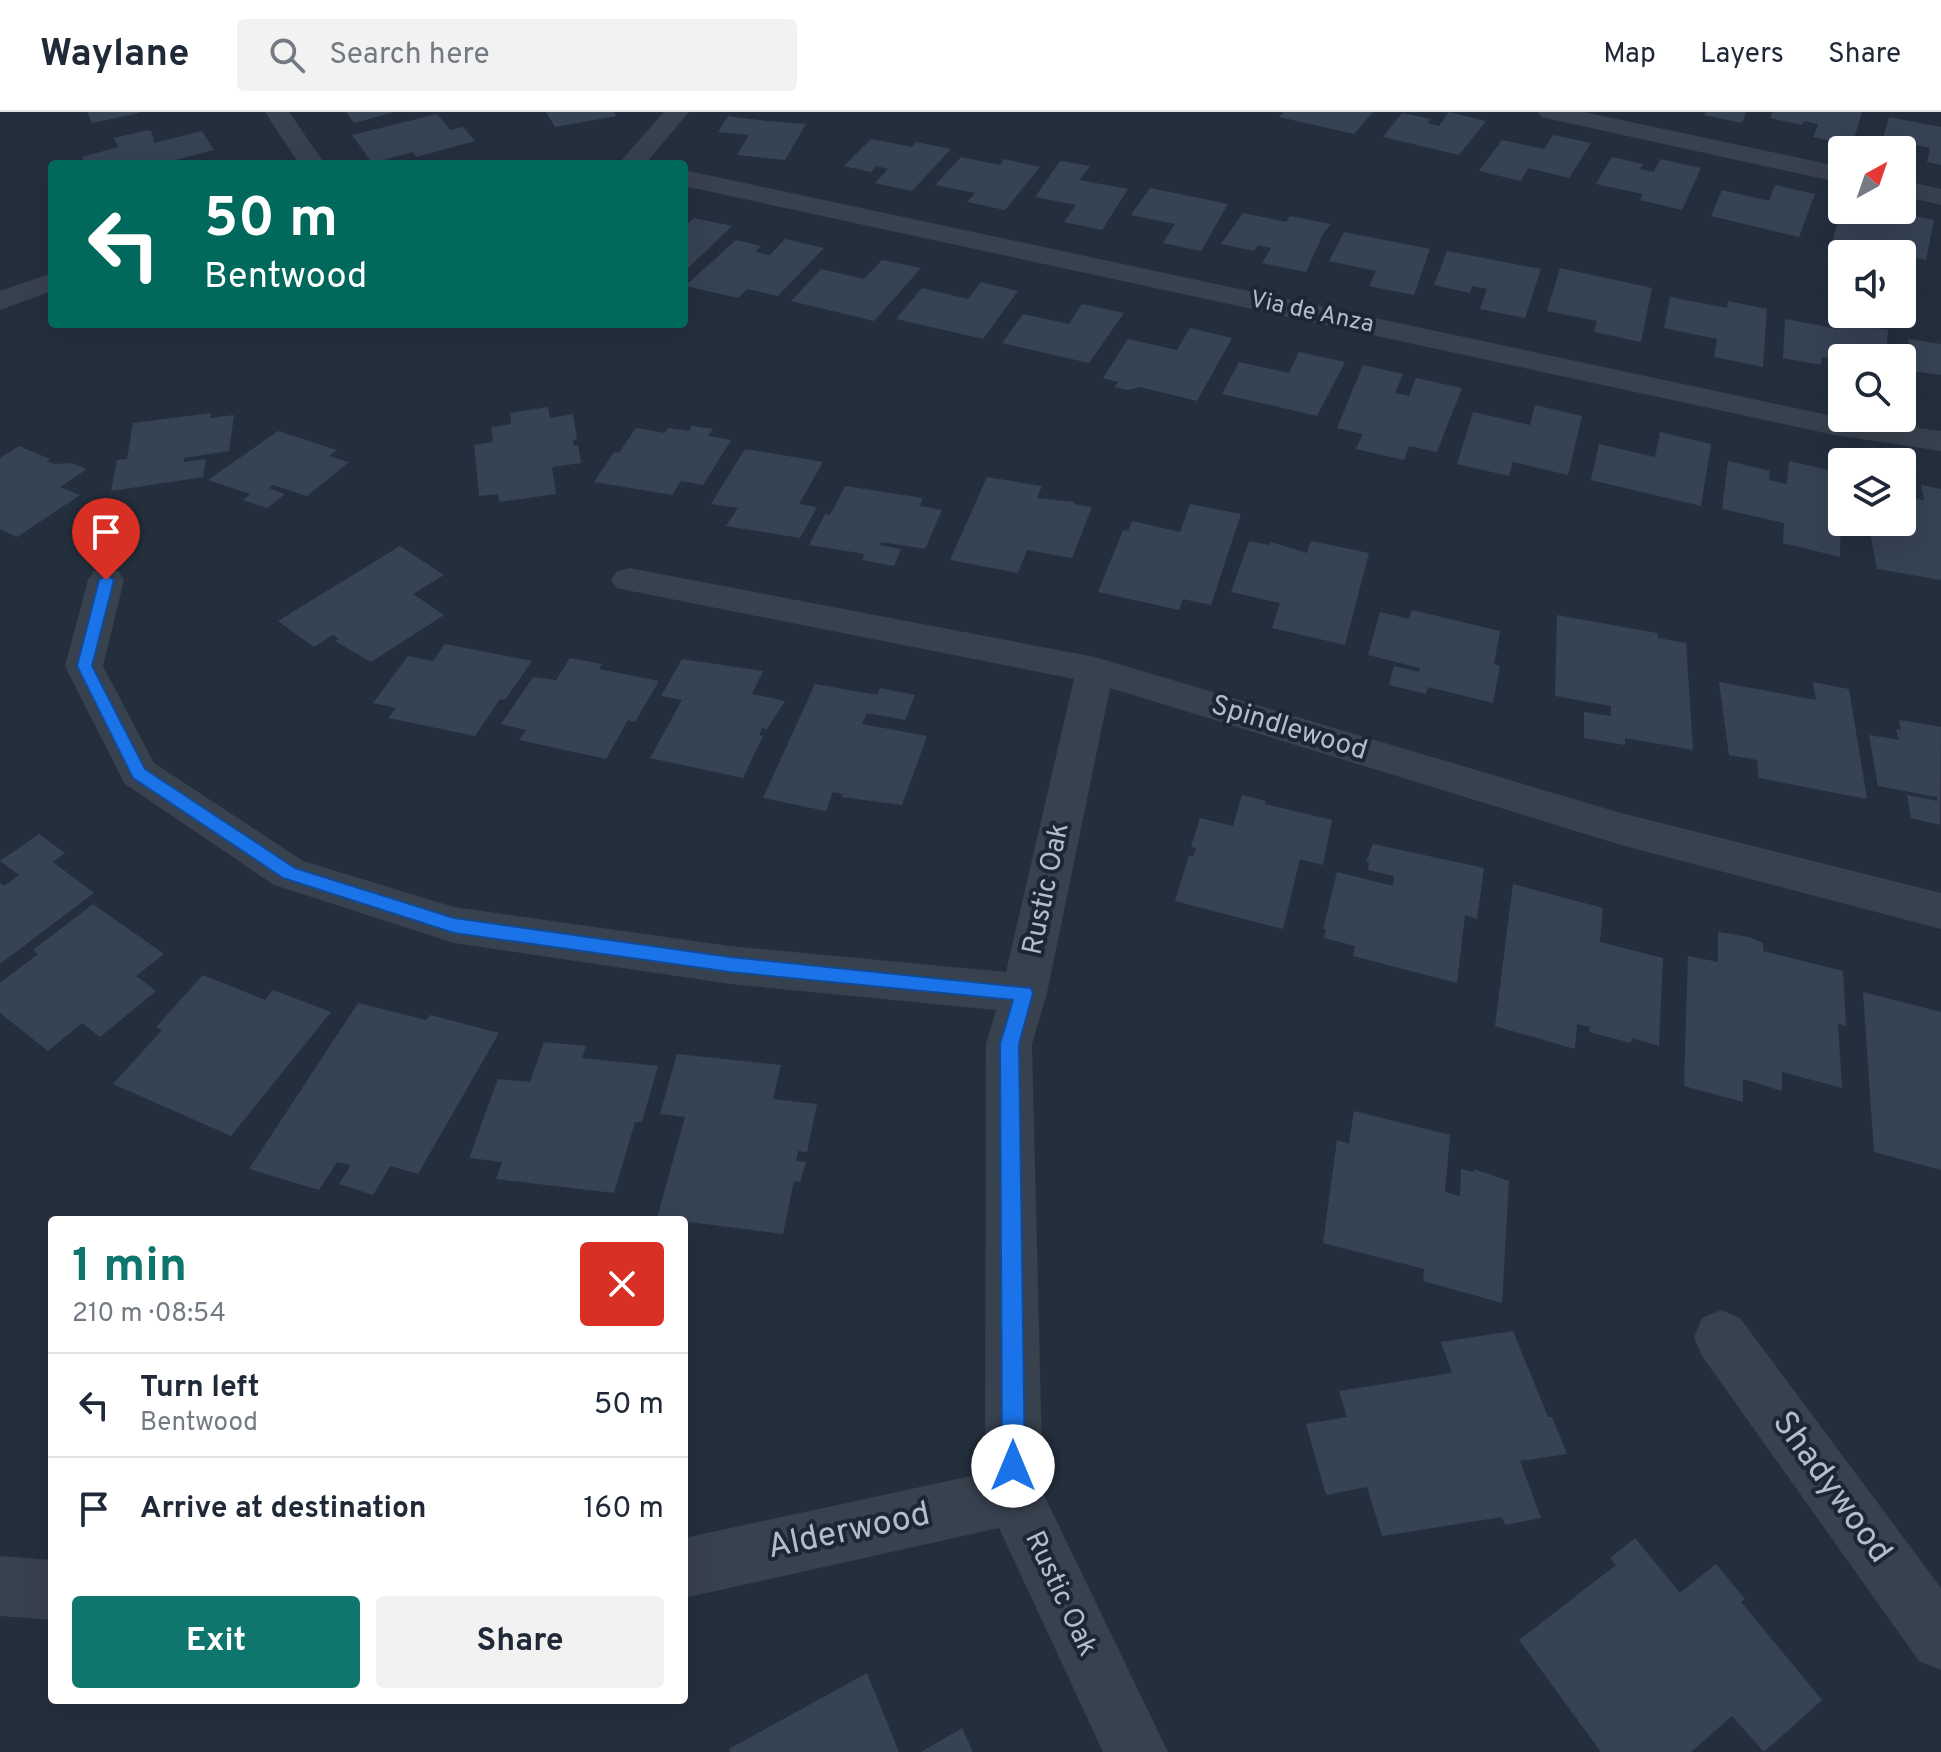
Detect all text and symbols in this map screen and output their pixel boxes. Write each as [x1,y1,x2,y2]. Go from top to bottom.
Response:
search box [237,19,797,91]
text: Waylane [40,31,189,80]
icon: search [265,33,309,77]
text: Search here [329,37,490,74]
text: Map [1603,37,1656,73]
text: Layers [1700,37,1784,73]
text: Share [1828,37,1901,73]
north arrow [1828,136,1916,224]
map controls [1828,136,1916,536]
text: 50 m [204,186,338,256]
icon: left [72,192,176,296]
button: sound [1828,240,1916,328]
text: Bentwood [204,255,367,301]
street label: Via de Anza [1247,285,1377,341]
button: search [1828,344,1916,432]
button: layers [1828,448,1916,536]
pin [72,498,140,580]
icon: arrive [84,510,128,554]
street label: Spindlewood [1207,688,1371,770]
street label: Rustic Oak [1015,820,1079,958]
text: 1 min [72,1238,187,1298]
button: close [580,1242,664,1326]
text: 210 m · 08:54 [72,1298,226,1331]
text: Turn left [140,1370,260,1407]
icon: left [72,1383,116,1427]
text: 50 m [594,1387,664,1424]
street label: Shadywood [1762,1404,1900,1572]
text: Bentwood [140,1407,258,1440]
position arrow [971,1424,1055,1508]
icon: arrive [72,1487,116,1531]
text: Arrive at destination [140,1491,426,1528]
text: 160 m [583,1491,664,1528]
street label: Alderwood [764,1494,934,1570]
street label: Rustic Oak [1015,1526,1105,1662]
button: Exit [72,1596,360,1688]
button: Share [376,1596,664,1688]

